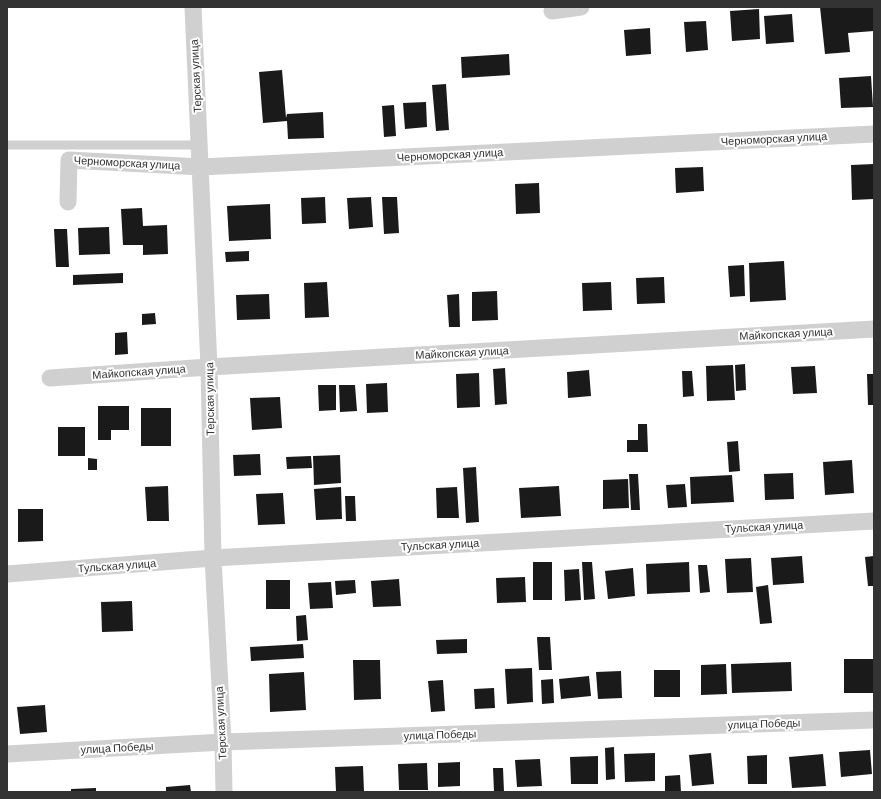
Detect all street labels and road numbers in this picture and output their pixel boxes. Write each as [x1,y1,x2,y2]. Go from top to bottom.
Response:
street label: Терская улица [187,39,205,113]
street label: Черноморская улица [720,130,828,148]
street label: Черноморская улица [396,146,504,164]
street label: Черноморская улица [73,154,181,172]
street label: Майкопская улица [739,325,833,343]
street label: Майкопская улица [415,344,509,362]
street label: Майкопская улица [92,362,186,382]
street label: Терская улица [203,362,217,436]
street label: Тульская улица [724,518,804,536]
street label: Тульская улица [400,536,480,554]
street label: Тульская улица [77,557,157,575]
street label: Терская улица [212,686,230,760]
street label: улица Победы [727,716,801,732]
street label: улица Победы [403,727,477,743]
street label: улица Победы [80,740,154,756]

